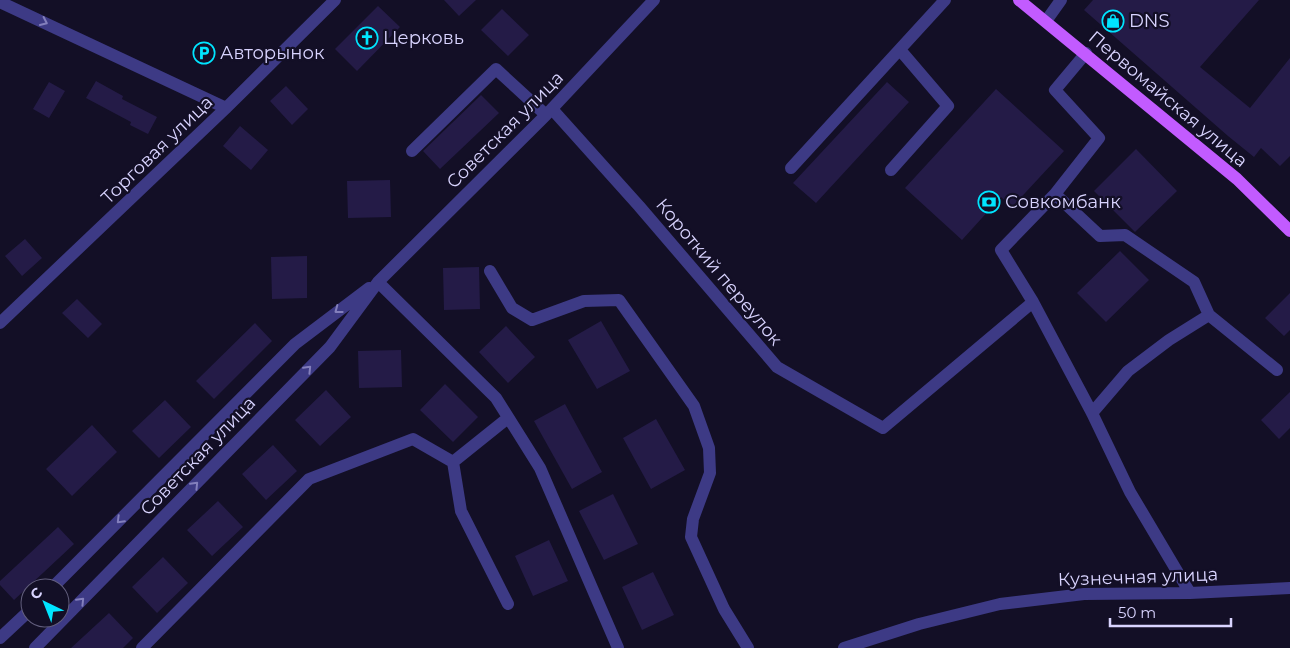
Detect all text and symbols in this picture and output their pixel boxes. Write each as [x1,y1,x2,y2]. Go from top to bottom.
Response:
shop icon: DNS [1101,9,1125,33]
place label: DNS [1129,10,1170,32]
one-way arrow [39,16,48,27]
church icon: Церковь [355,26,379,50]
street label: Первомайская улица [1084,26,1252,172]
place label: Церковь [383,27,464,49]
parking icon: Авторынок [192,41,216,65]
place label: Авторынок [220,42,325,64]
street label: Советская улица [442,67,568,193]
street label: Торговая улица [97,91,217,209]
bank icon: Совкомбанк [977,190,1001,214]
place label: Совкомбанк [1005,191,1121,213]
street label: Короткий переулок [651,194,787,350]
one-way arrow [334,304,343,313]
one-way arrow [303,365,312,374]
street label: Советская улица [136,392,260,520]
one-way arrow [189,481,198,490]
one-way arrow [117,514,126,523]
street label: Кузнечная улица [1057,563,1219,591]
north arrow [20,578,70,628]
text: С [26,583,46,604]
scale bar [1110,596,1231,628]
one-way arrow [75,597,84,606]
text: 50 m [1118,603,1156,622]

